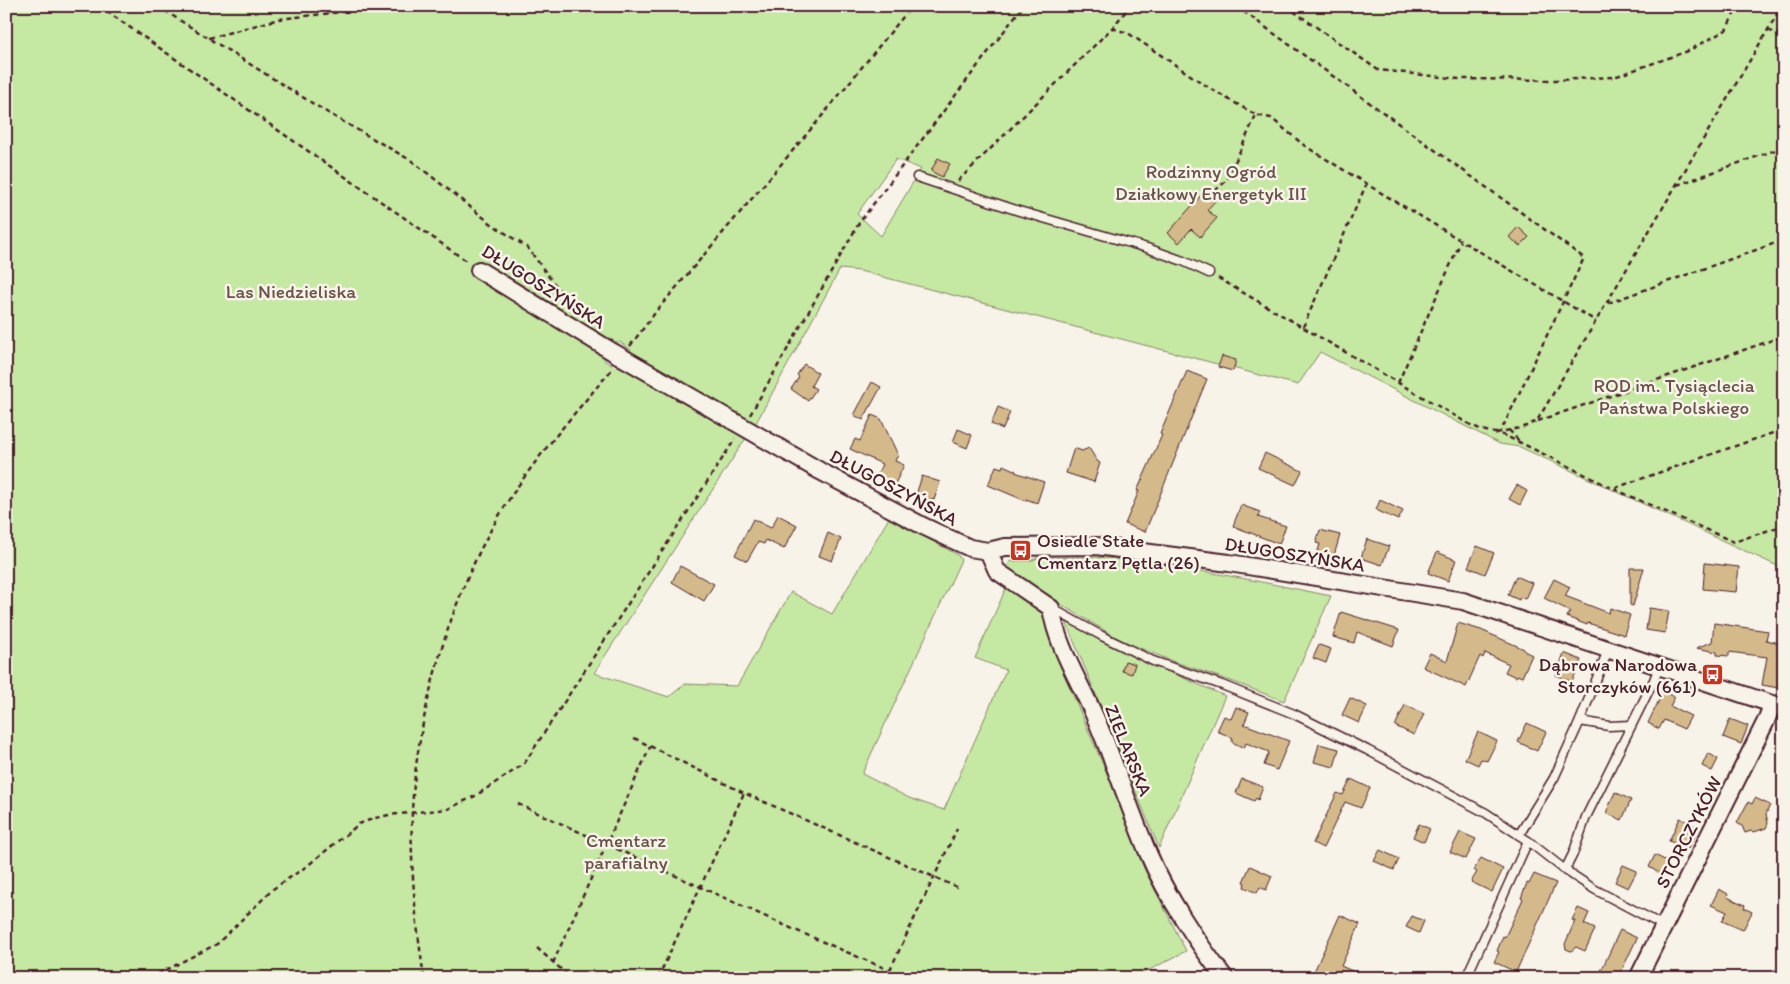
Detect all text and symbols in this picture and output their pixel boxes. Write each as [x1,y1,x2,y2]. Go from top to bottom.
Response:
park label: Rodzinny Ogród Działkowy Energetyk III [1115,160,1307,205]
street label: DŁUGOSZYŃSKA [478,239,610,334]
park label: Las Niedzieliska [226,280,356,303]
park label: ROD im. Tysiąclecia Państwa Polskiego [1593,374,1755,419]
street label: DŁUGOSZYŃSKA [826,444,962,531]
place label: Osiedle Stałe Cmentarz Pętla (26) [1037,529,1200,574]
street label: DŁUGOSZYŃSKA [1223,532,1367,577]
bus stop icon: Osiedle Stałe Cmentarz Pętla (26) [1009,539,1033,563]
place label: Dąbrowa Narodowa Storczyków (661) [1539,653,1697,698]
bus stop icon: Dąbrowa Narodowa Storczyków (661) [1701,663,1725,687]
street label: ZIELARSKA [1100,701,1157,799]
street label: STORCZYKÓW [1650,772,1727,892]
park label: Cmentarz parafialny [584,829,668,874]

